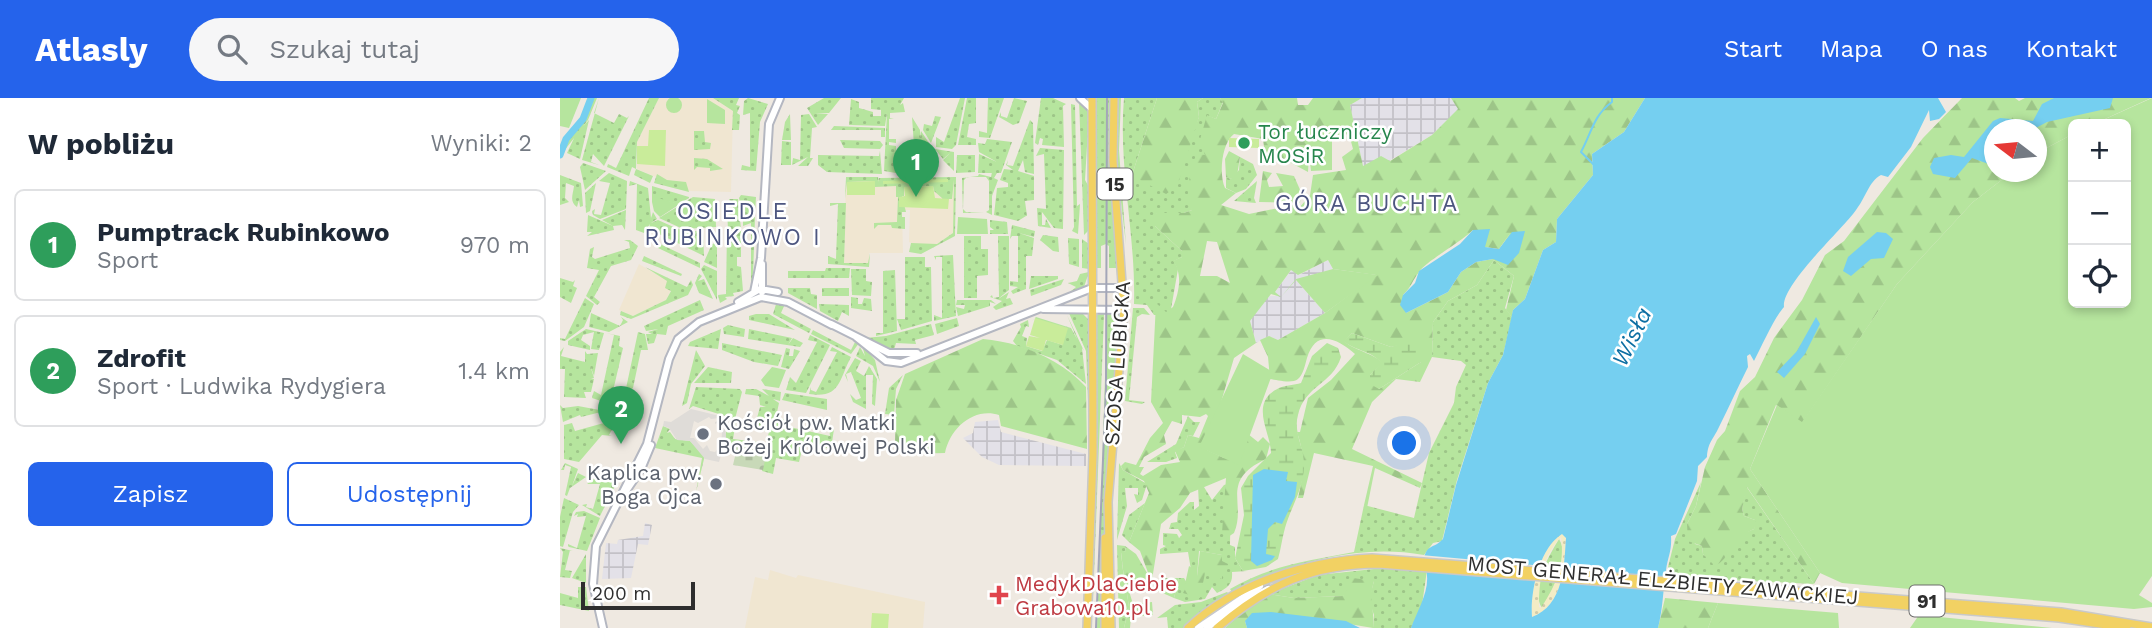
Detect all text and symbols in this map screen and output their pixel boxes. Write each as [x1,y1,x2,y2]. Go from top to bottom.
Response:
search box [189,18,679,81]
text: Atlasly [35,30,147,69]
icon: search [213,30,251,68]
text: Szukaj tutaj [269,34,420,64]
text: Start [1724,35,1782,63]
text: Mapa [1820,35,1883,63]
text: O nas [1921,35,1988,63]
text: Kontakt [2026,35,2117,63]
place label: Tor łuczniczy MOSiR [1258,119,1393,168]
north arrow [1984,119,2047,182]
map controls [2068,119,2131,308]
button: + [2068,119,2131,182]
text: W pobliżu [28,126,174,161]
text: Wyniki: 2 [430,130,532,157]
marker: Tor łuczniczy MOSiR [1236,135,1252,151]
pin: 1 [893,139,939,197]
road number: 15 [1098,169,1132,200]
button: − [2068,182,2131,245]
district label: GÓRA BUCHTA [1275,189,1459,217]
district label: OSIEDLE RUBINKOWO I [644,198,822,251]
text: Pumptrack Rubinkowo [97,217,390,247]
text: 1 [48,232,58,259]
text: 970 m [460,232,530,259]
button: locate [2068,245,2131,308]
text: Sport [97,247,158,274]
street label: SZOSA LUBICKA [1099,280,1135,446]
water label: Wisła [1606,303,1658,371]
text: Zdrofit [97,343,186,373]
text: 2 [46,358,60,385]
text: 1.4 km [458,358,530,385]
text: Sport · Ludwika Rydygiera [97,373,386,400]
pin: 2 [598,386,644,444]
place label: Kościół pw. Matki Bożej Królowej Polski [717,410,935,459]
marker: Kościół pw. Matki Bożej Królowej Polski [695,426,711,442]
your location [1387,426,1421,460]
place label: Kaplica pw. Boga Ojca [587,460,702,509]
button: Zapisz [28,462,273,526]
button: Udostępnij [287,462,532,526]
marker: Kaplica pw. Boga Ojca [708,476,724,492]
street label: MOST GENERAŁ ELŻBIETY ZAWACKIEJ [1466,550,1860,610]
place label: MedykDlaCiebie Grabowa10.pl [1015,571,1177,620]
scale bar [581,579,695,611]
text: 200 m [592,582,651,605]
marker: MedykDlaCiebie Grabowa10.pl [989,585,1009,605]
road number: 91 [1910,586,1944,616]

